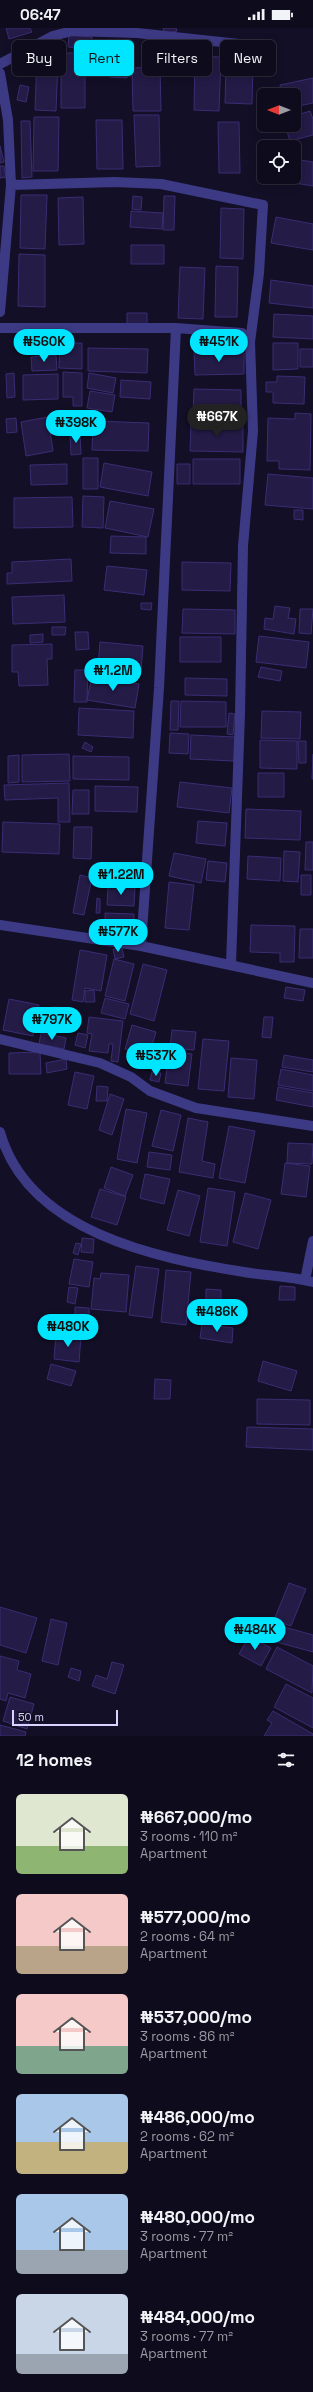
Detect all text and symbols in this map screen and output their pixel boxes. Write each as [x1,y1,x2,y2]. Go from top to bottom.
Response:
text: 06:47 [20,5,61,24]
chip: Buy [12,40,66,76]
chip: Rent [74,40,134,76]
chip: Filters [142,40,212,76]
chip: New [220,40,276,76]
north arrow [257,88,301,132]
map controls [257,88,301,184]
button: locate [257,140,301,184]
pin: ₦560K [16,329,72,363]
pin: ₦451K [191,329,247,363]
text: ₦560K [23,333,65,350]
text: ₦451K [199,333,239,350]
pin: ₦667K [189,404,245,438]
text: ₦667K [196,408,238,425]
pin: ₦398K [48,410,104,444]
text: ₦398K [55,414,97,431]
pin: ₦1.2M [85,658,141,692]
text: ₦1.2M [93,662,133,679]
pin: ₦1.22M [88,862,154,896]
text: ₦1.22M [97,866,145,883]
pin: ₦577K [90,919,146,953]
text: ₦577K [98,923,138,940]
pin: ₦797K [24,1007,80,1041]
text: ₦797K [32,1011,72,1028]
pin: ₦537K [128,1043,184,1077]
text: ₦537K [135,1047,177,1064]
pin: ₦486K [189,1299,245,1333]
text: ₦486K [196,1303,238,1320]
pin: ₦480K [40,1314,96,1348]
text: ₦480K [46,1318,90,1335]
pin: ₦484K [227,1617,283,1651]
text: ₦484K [234,1621,276,1638]
scale bar [12,1708,118,1727]
text: 50 m [18,1710,44,1724]
text: 12 homes [16,1749,92,1771]
icon: filters [275,1749,297,1771]
text: ₦667,000/mo [140,1806,252,1828]
icon: home [48,1810,96,1858]
text: 3 rooms · 110 m² [140,1828,238,1845]
text: Apartment [140,1845,208,1862]
text: ₦577,000/mo [140,1906,251,1928]
icon: home [48,1910,96,1958]
text: 2 rooms · 64 m² [140,1928,234,1945]
text: Apartment [140,1945,208,1962]
text: ₦537,000/mo [140,2006,252,2028]
icon: home [48,2010,96,2058]
text: 3 rooms · 86 m² [140,2028,234,2045]
text: Apartment [140,2045,208,2062]
text: ₦486,000/mo [140,2106,255,2128]
icon: home [48,2110,96,2158]
text: 2 rooms · 62 m² [140,2128,234,2145]
text: Apartment [140,2145,208,2162]
text: ₦480,000/mo [140,2206,255,2228]
icon: home [48,2210,96,2258]
text: 3 rooms · 77 m² [140,2228,233,2245]
text: Apartment [140,2245,208,2262]
text: ₦484,000/mo [140,2306,255,2328]
icon: home [48,2310,96,2358]
text: 3 rooms · 77 m² [140,2328,233,2345]
text: Apartment [140,2345,208,2362]

